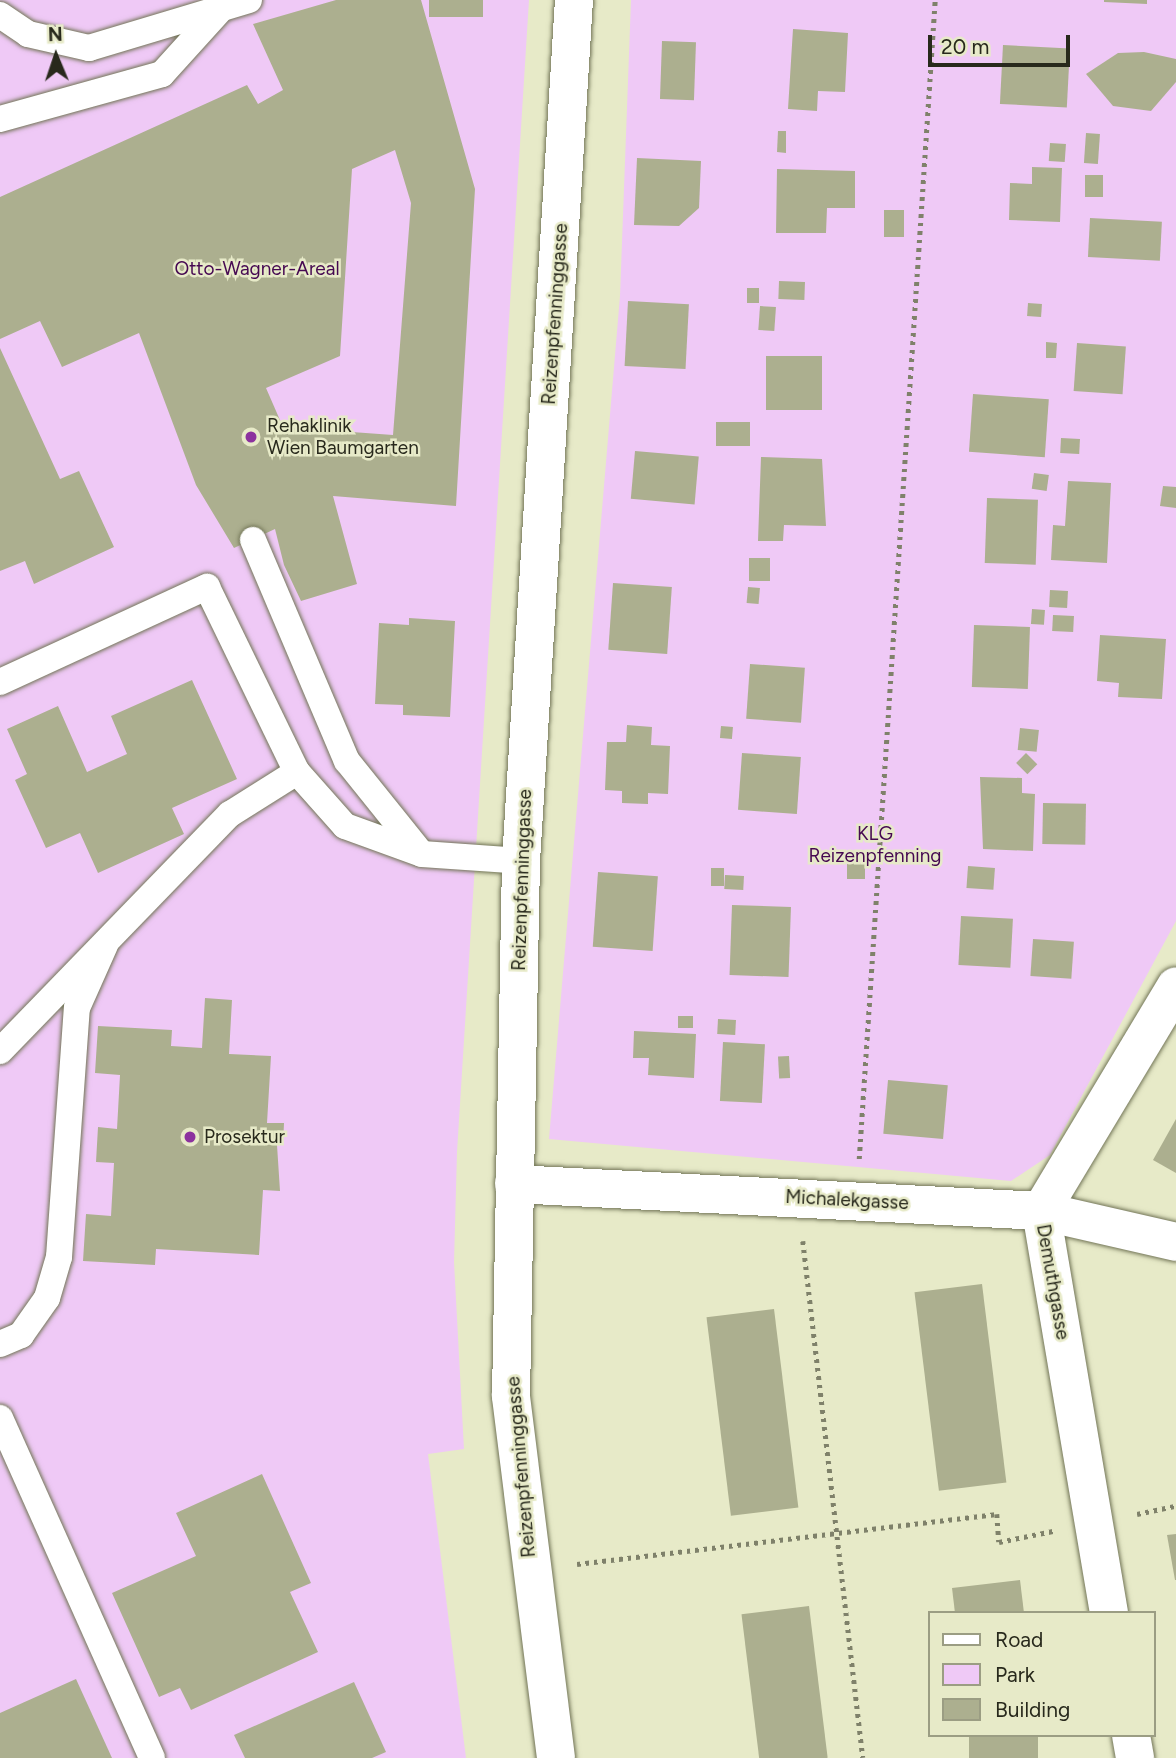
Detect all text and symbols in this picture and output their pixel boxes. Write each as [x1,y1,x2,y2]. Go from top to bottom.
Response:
north arrow [21,21,91,91]
scale bar [931,21,1073,65]
text: N [48,23,63,46]
text: 20 m [941,34,989,59]
street label: Reizenpfenninggasse [537,223,573,405]
park label: Otto-Wagner-Areal [174,258,340,280]
place label: Rehaklinik Wien Baumgarten [267,415,419,459]
marker: Rehaklinik Wien Baumgarten [241,427,261,447]
street label: Reizenpfenninggasse [507,789,537,971]
park label: KLG Reizenpfenning [809,823,941,867]
place label: Prosektur [204,1126,285,1148]
marker: Prosektur [182,1129,198,1145]
street label: Michalekgasse [785,1185,909,1215]
street label: Demuthgasse [1032,1222,1074,1342]
street label: Reizenpfenninggasse [502,1375,540,1559]
legend [928,1611,1155,1737]
text: Road [995,1627,1043,1652]
text: Park [995,1662,1035,1687]
text: Building [995,1697,1070,1722]

